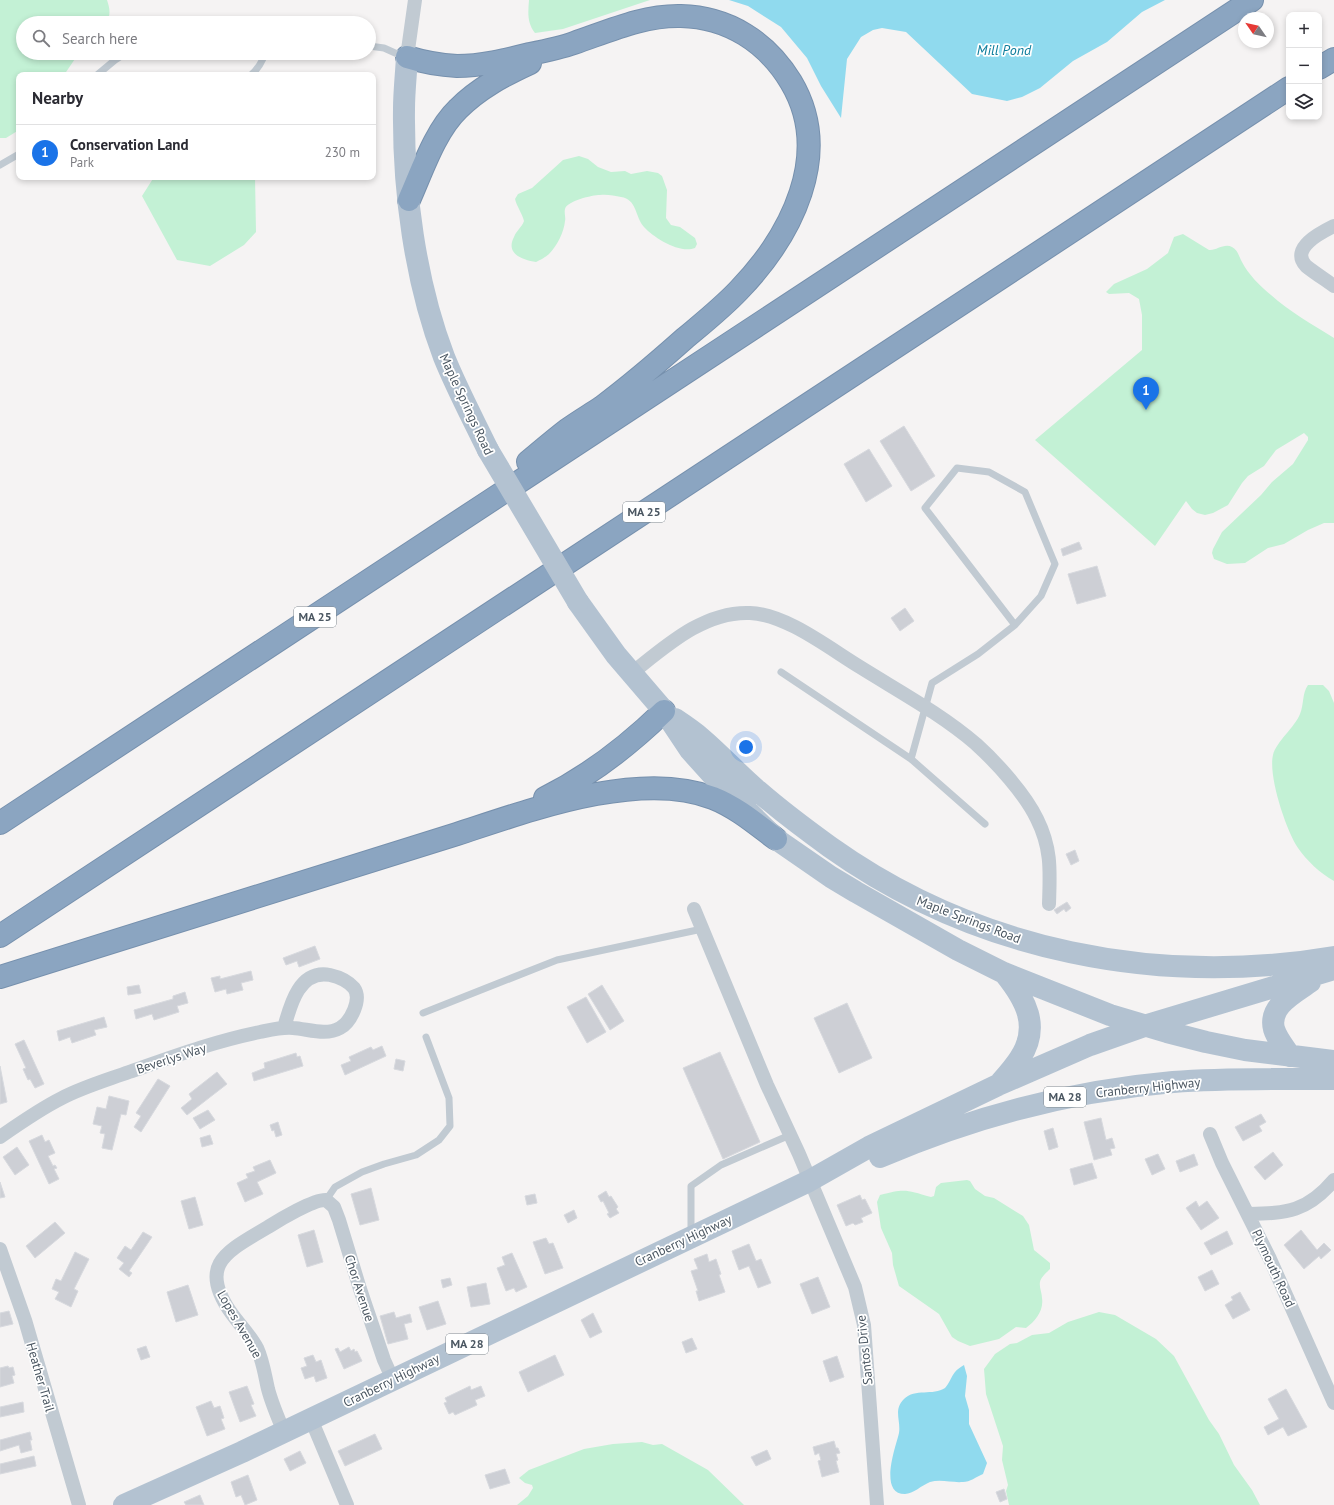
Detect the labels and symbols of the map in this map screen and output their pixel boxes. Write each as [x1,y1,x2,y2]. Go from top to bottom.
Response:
north arrow [1238,12,1274,48]
water label: Mill Pond [977,41,1032,59]
street label: Maple Springs Road [436,351,498,458]
pin: 1 [1133,377,1159,410]
road number: MA 25 [623,502,665,522]
road number: MA 25 [294,607,336,627]
your location [736,737,756,757]
street label: Maple Springs Road [914,892,1023,947]
street label: Beverlys Way [134,1039,208,1078]
street label: Cranberry Highway [1095,1074,1201,1101]
road number: MA 28 [1044,1087,1086,1107]
street label: Cranberry Highway [632,1211,734,1270]
street label: Plymouth Road [1248,1226,1299,1310]
street label: Chor Avenue [341,1252,378,1324]
street label: Lopes Avenue [213,1287,266,1361]
street label: Santos Drive [852,1314,877,1386]
road number: MA 28 [446,1334,488,1354]
street label: Heather Trail [23,1340,59,1414]
street label: Cranberry Highway [340,1350,442,1411]

